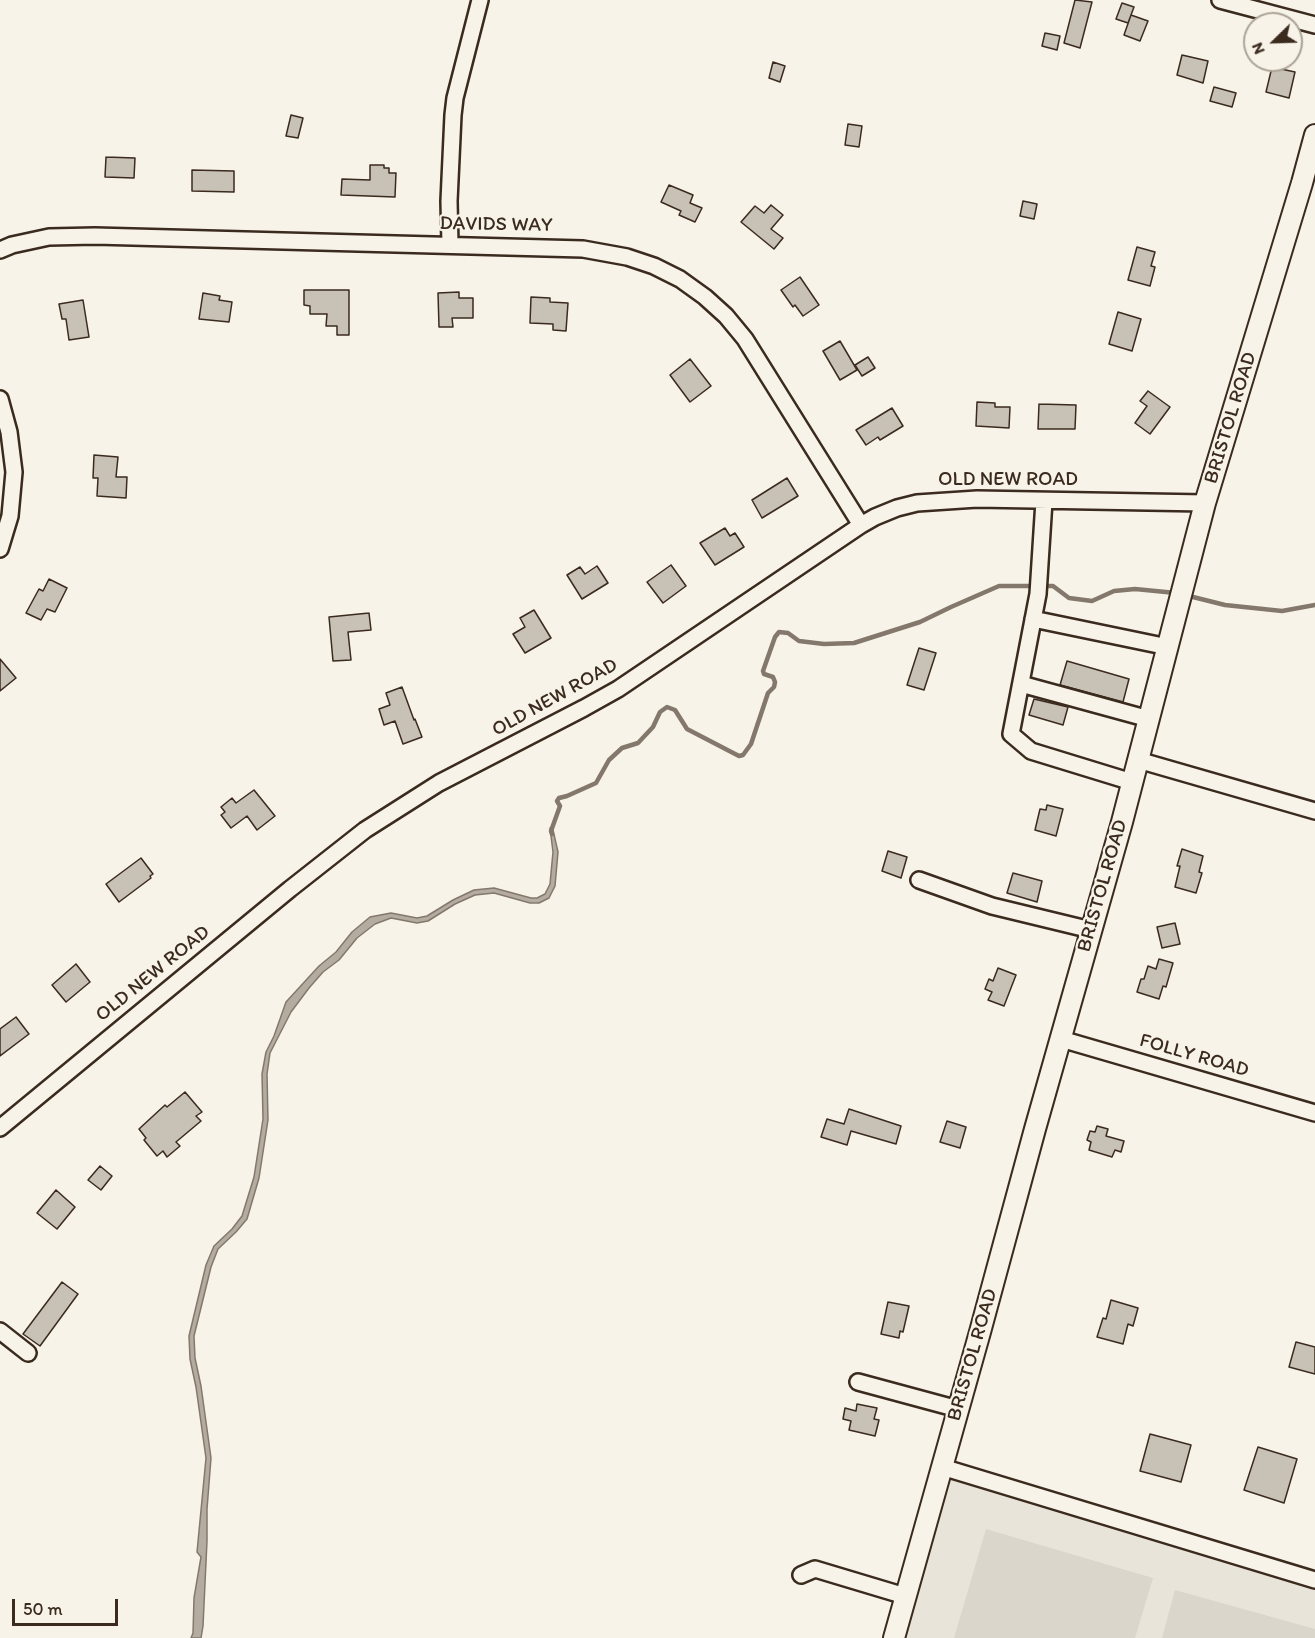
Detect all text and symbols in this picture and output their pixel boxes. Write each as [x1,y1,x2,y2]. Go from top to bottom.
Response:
north arrow [1243,12,1303,72]
text: N [1247,40,1269,57]
street label: DAVIDS WAY [439,212,553,238]
street label: BRISTOL ROAD [1200,349,1262,487]
street label: OLD NEW ROAD [938,468,1078,492]
street label: OLD NEW ROAD [488,654,622,742]
street label: BRISTOL ROAD [1073,817,1133,955]
street label: OLD NEW ROAD [91,921,215,1027]
street label: FOLLY ROAD [1137,1029,1251,1083]
street label: BRISTOL ROAD [943,1286,1003,1424]
scale bar [15,1587,122,1625]
text: 50 m [23,1598,63,1620]

